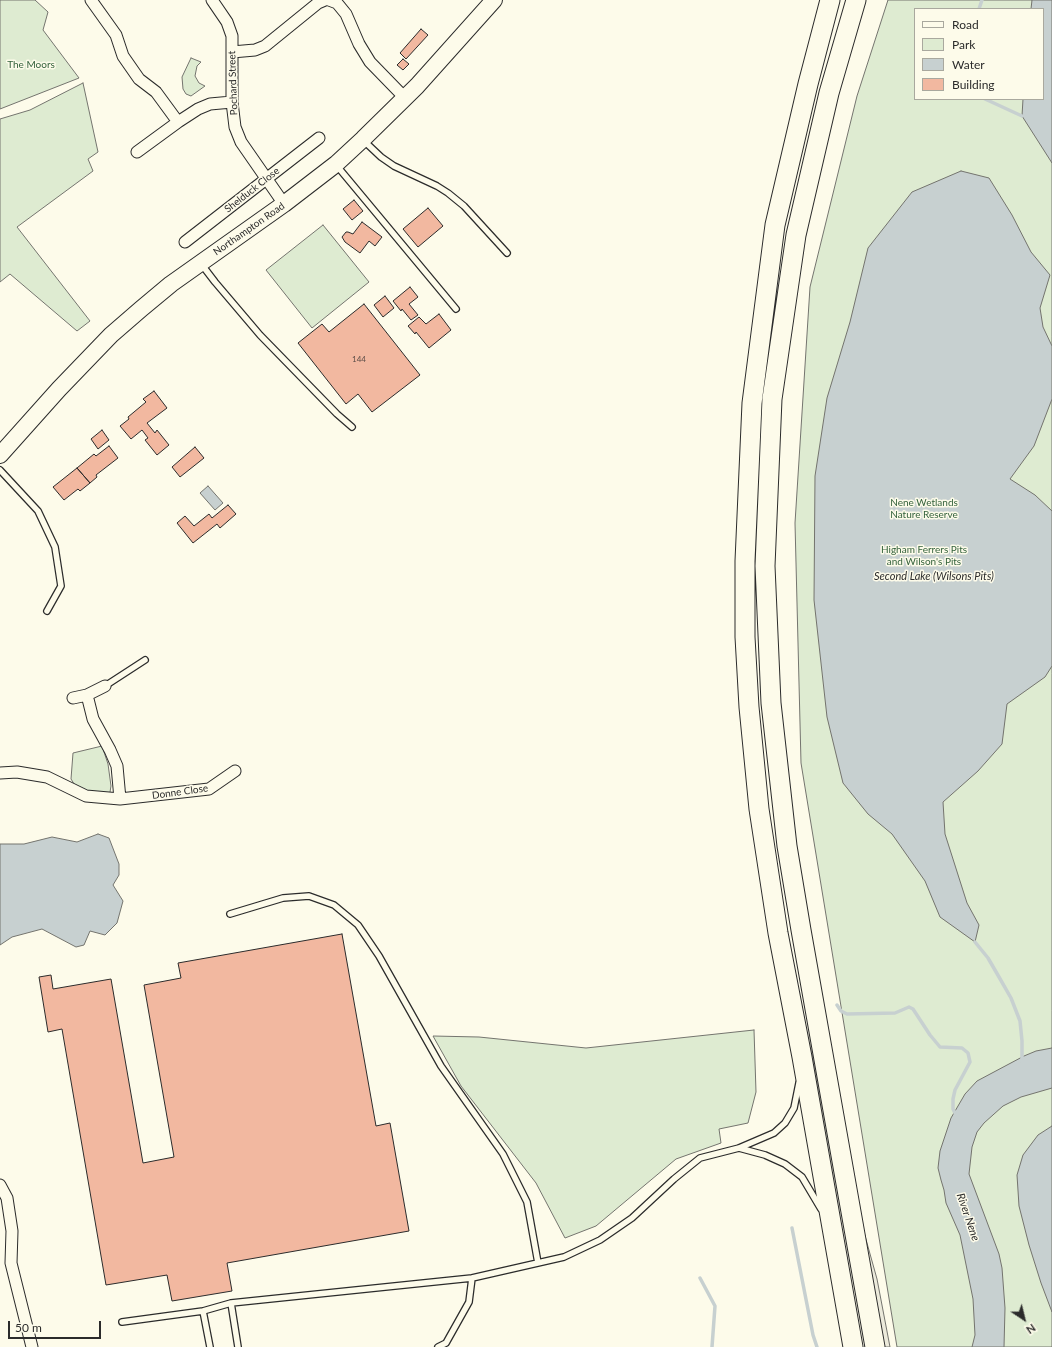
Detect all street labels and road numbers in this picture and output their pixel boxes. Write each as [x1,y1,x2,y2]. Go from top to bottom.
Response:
street label: Pochard Street [226,50,240,116]
street label: Shelduck Close [222,165,282,215]
street label: Northampton Road [211,200,287,258]
street label: Donne Close [151,782,209,802]

